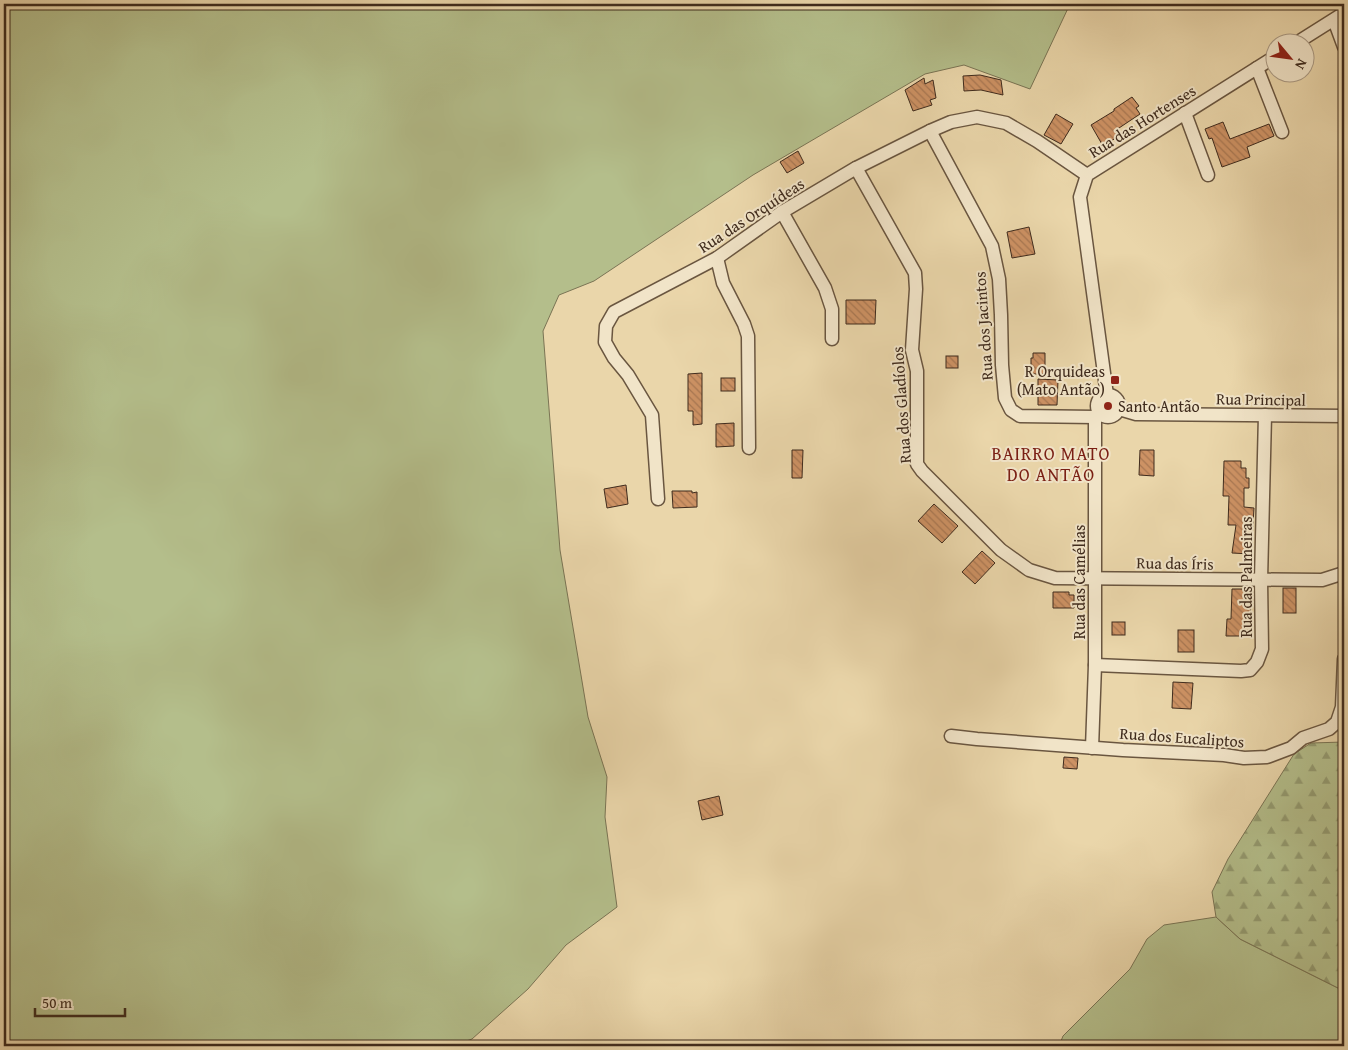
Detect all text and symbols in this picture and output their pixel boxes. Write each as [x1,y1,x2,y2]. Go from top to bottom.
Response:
north arrow [1266,32,1316,82]
text: N [1290,55,1312,74]
street label: Rua das Hortenses [1084,78,1200,164]
street label: Rua das Orquídeas [693,172,809,258]
street label: Rua dos Jacintos [967,271,999,381]
street label: Rua dos Gladíolos [885,346,917,464]
place label: R Orquideas (Mato Antão) [1017,359,1105,401]
marker: R Orquideas (Mato Antão) [1109,374,1121,386]
street label: Rua Principal [1216,386,1307,412]
place label: Santo Antão [1118,394,1200,418]
marker: Santo Antão [1102,400,1114,412]
district label: BAIRRO MATO DO ANTÃO [991,440,1111,488]
street label: Rua das Palmeiras [1234,516,1258,638]
street label: Rua das Camélias [1067,525,1091,639]
street label: Rua das Íris [1136,550,1214,576]
street label: Rua dos Eucaliptos [1119,721,1245,753]
scale bar [35,985,125,1017]
text: 50 m [42,992,73,1013]

